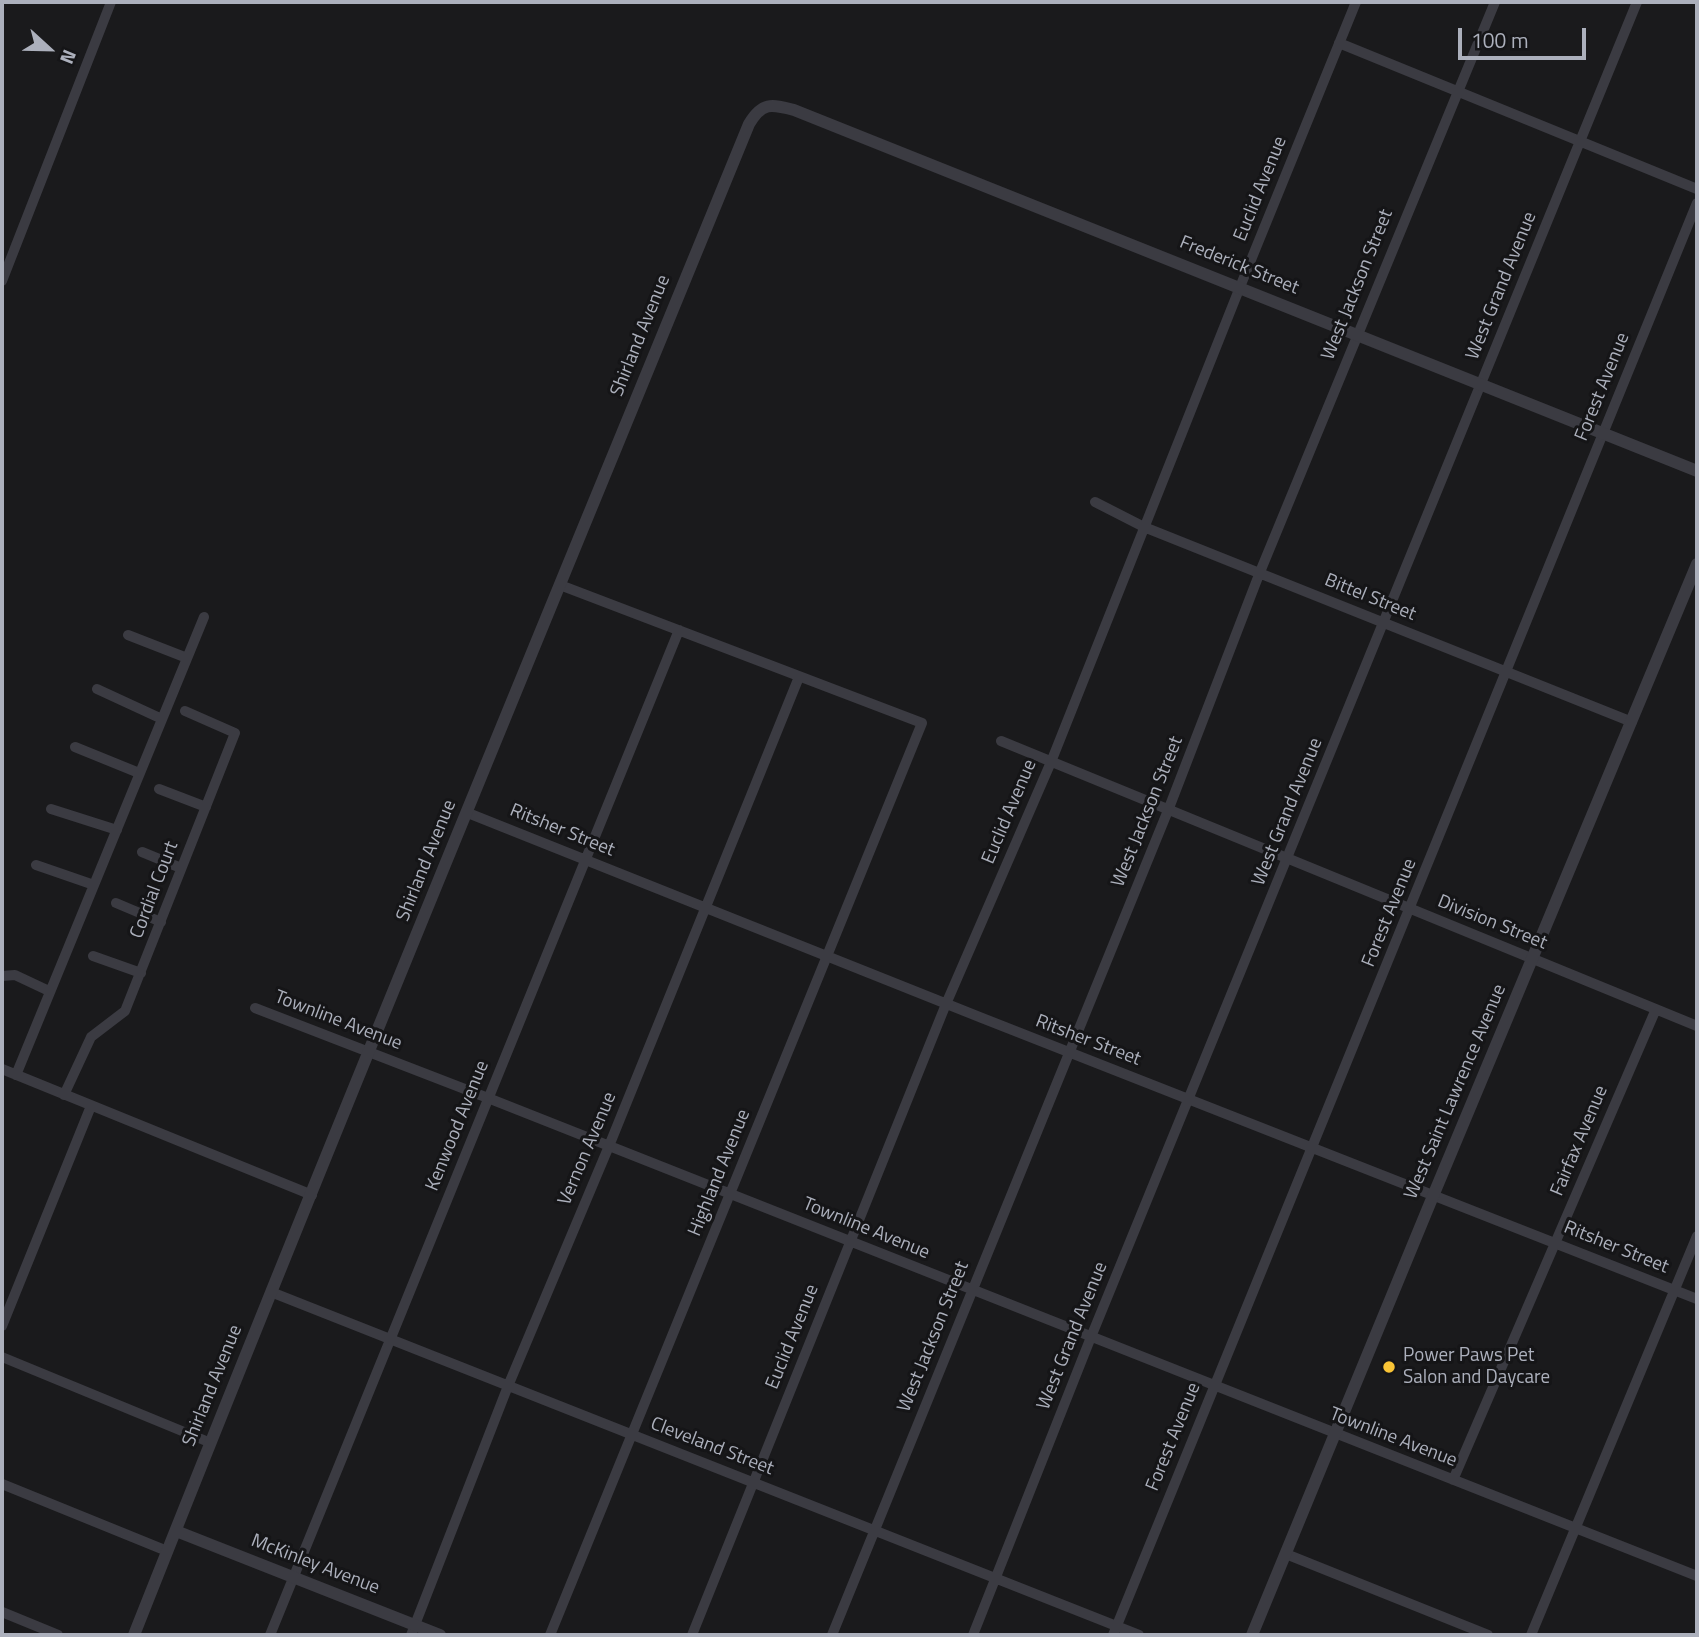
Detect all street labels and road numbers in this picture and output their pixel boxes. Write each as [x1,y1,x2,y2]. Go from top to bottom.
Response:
street label: Euclid Avenue [1230,133,1292,245]
street label: West Jackson Street [1317,206,1399,364]
street label: West Grand Avenue [1462,209,1542,363]
street label: Frederick Street [1176,232,1302,300]
street label: Shirland Avenue [606,272,676,400]
street label: Forest Avenue [1571,330,1635,444]
street label: Bittel Street [1321,569,1419,627]
street label: West Jackson Street [1107,733,1189,891]
street label: West Grand Avenue [1248,735,1328,889]
street label: Euclid Avenue [978,756,1042,868]
street label: Shirland Avenue [392,797,462,925]
street label: Ritsher Street [506,800,618,862]
street label: Cordial Court [126,838,184,942]
street label: Forest Avenue [1358,856,1422,970]
street label: Division Street [1434,891,1550,955]
street label: West Saint Lawrence Avenue [1400,981,1512,1203]
street label: Townline Avenue [271,986,405,1056]
street label: Ritsher Street [1032,1010,1144,1072]
street label: Kenwood Avenue [422,1058,494,1194]
street label: Fairfax Avenue [1547,1082,1613,1200]
street label: Vernon Avenue [554,1089,622,1209]
street label: Highland Avenue [684,1106,756,1240]
street label: Townline Avenue [799,1193,933,1265]
street label: Ritsher Street [1560,1217,1672,1279]
street label: West Jackson Street [893,1258,975,1416]
street label: West Grand Avenue [1033,1259,1113,1413]
street label: Euclid Avenue [762,1281,824,1393]
street label: Shirland Avenue [178,1322,248,1450]
street label: Forest Avenue [1142,1380,1206,1494]
street label: Townline Avenue [1326,1403,1460,1473]
street label: Cleveland Street [647,1413,777,1481]
street label: McKinley Avenue [247,1530,383,1600]

